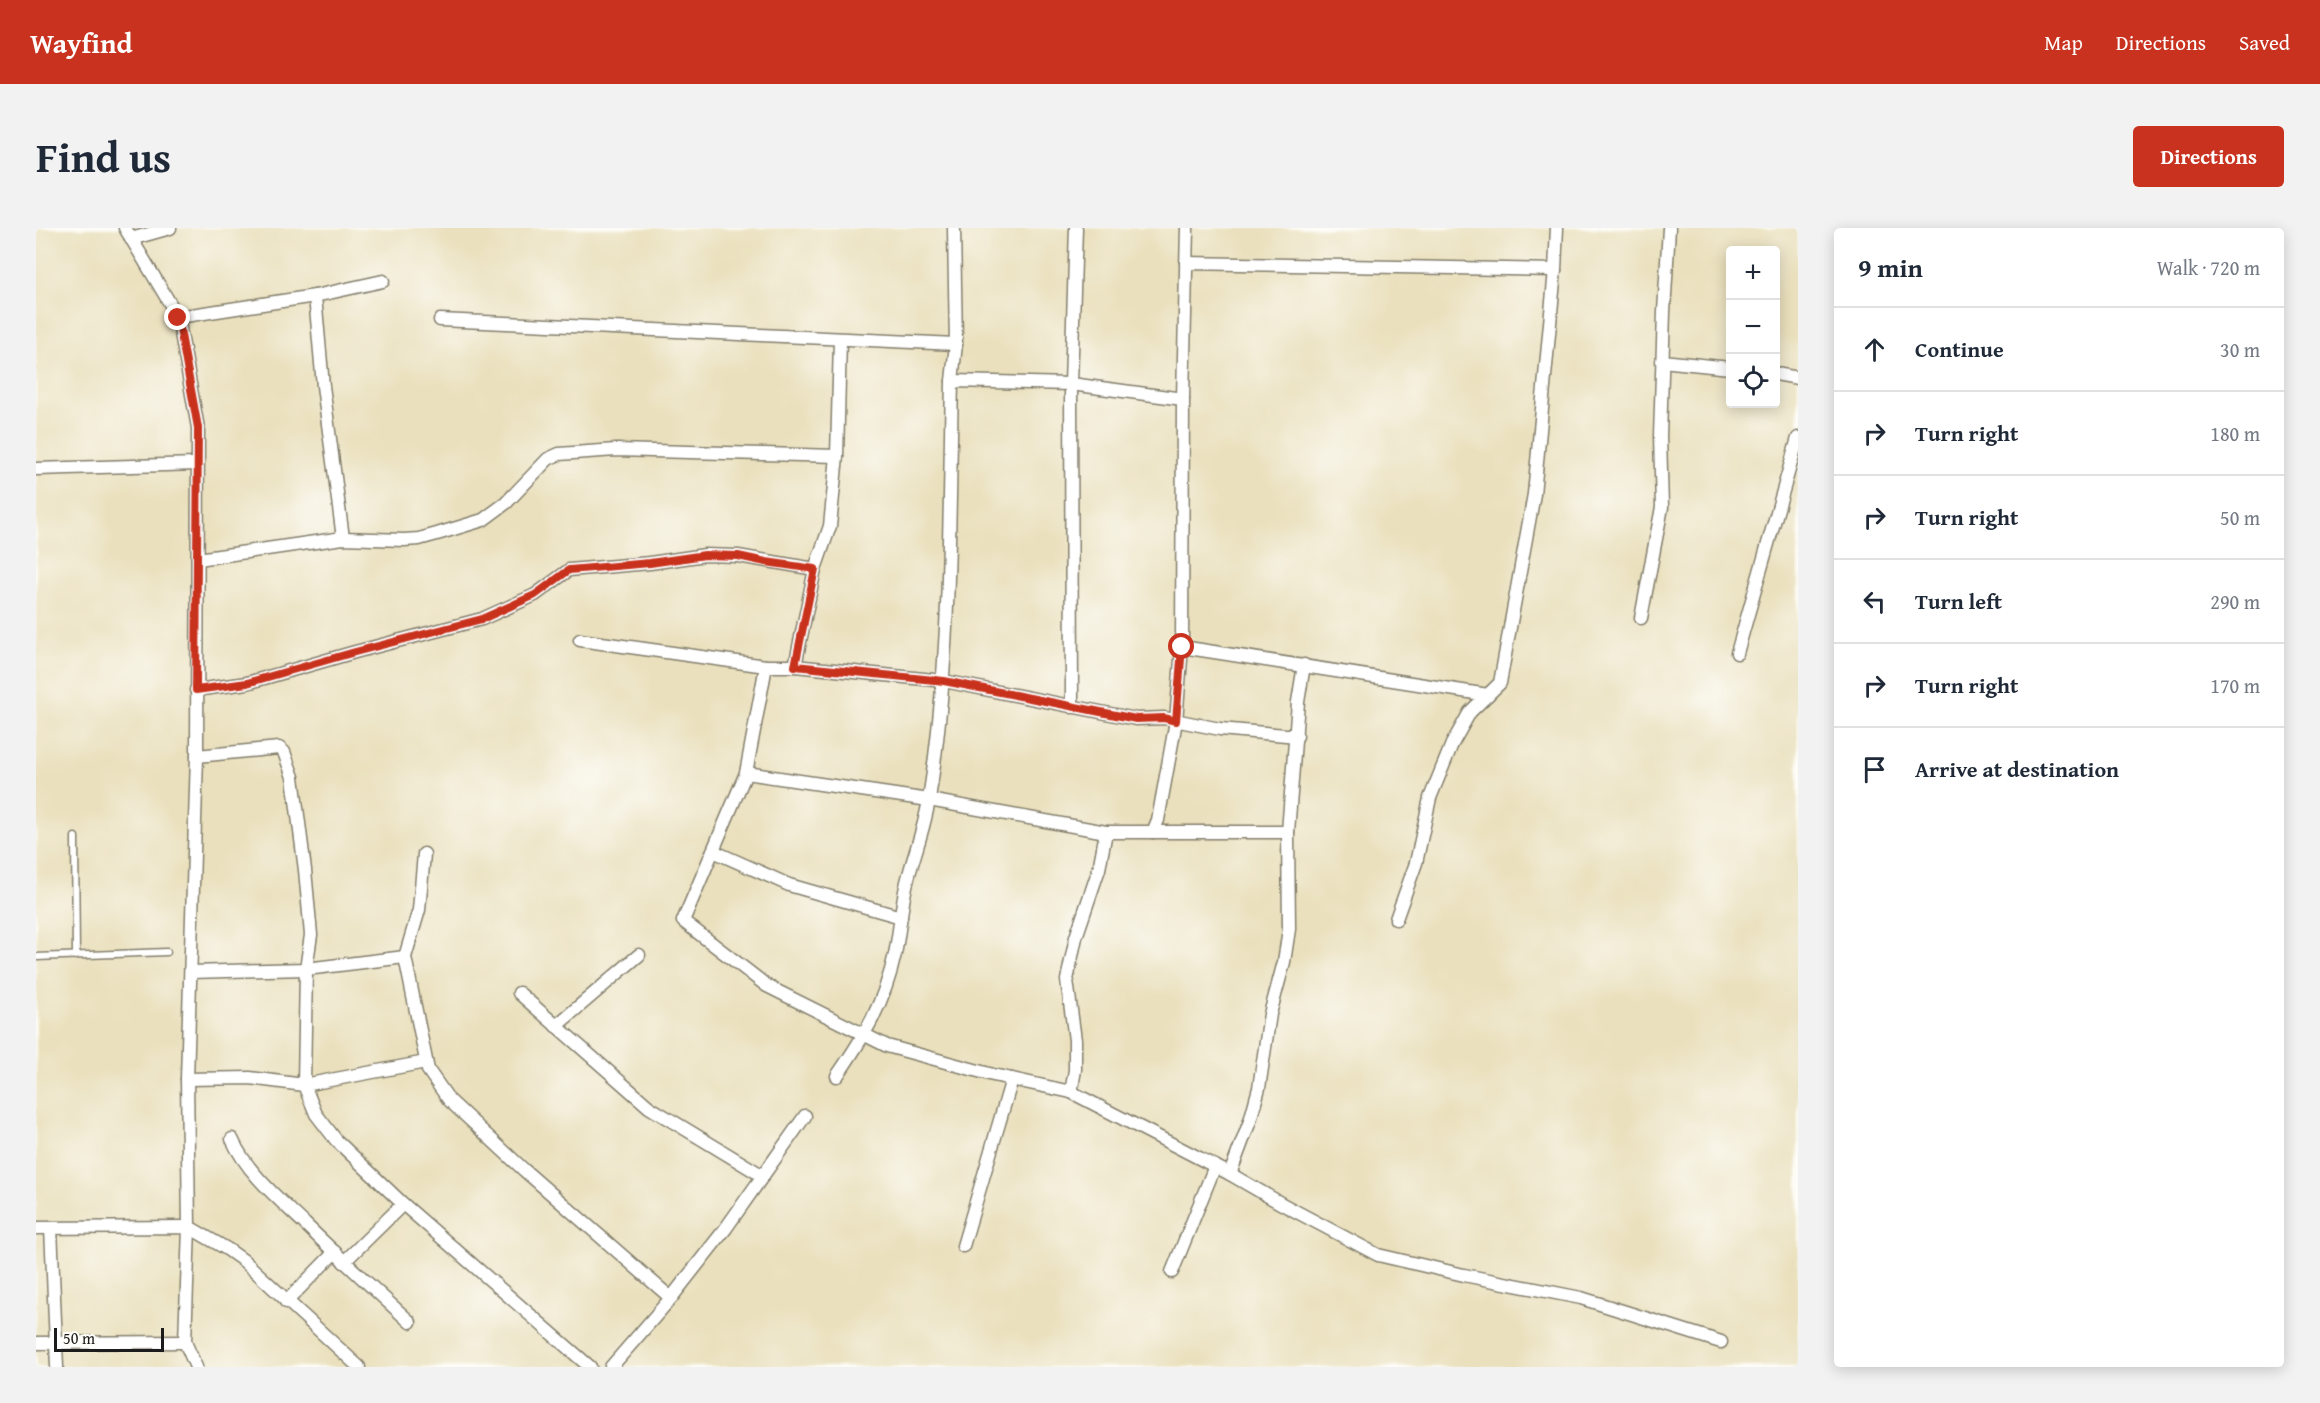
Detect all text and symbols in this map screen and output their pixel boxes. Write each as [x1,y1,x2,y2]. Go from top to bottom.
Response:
text: Wayfind [30,22,132,63]
text: Map [2044,27,2083,58]
text: Directions [2116,27,2206,58]
text: Saved [2239,27,2290,58]
text: Find us [36,126,171,187]
button: Directions [2133,126,2284,187]
map controls [1726,246,1780,408]
button: + [1726,246,1780,300]
text: 9 min [1858,248,1923,287]
text: Walk · 720 m [2157,253,2260,282]
button: − [1726,300,1780,354]
route end [164,304,190,330]
icon: ahead [1858,333,1891,366]
text: Continue [1915,333,2004,365]
text: 30 m [2220,335,2260,364]
button: locate [1726,354,1780,408]
icon: right [1858,417,1891,450]
text: Turn right [1915,417,2018,449]
text: 180 m [2210,419,2260,448]
icon: right [1858,501,1891,534]
text: Turn right [1915,501,2018,533]
text: 50 m [2220,503,2260,532]
icon: left [1858,585,1891,618]
text: Turn left [1915,585,2002,617]
text: 290 m [2210,587,2260,616]
route start [1168,633,1194,659]
icon: right [1858,669,1891,702]
text: Turn right [1915,669,2018,701]
text: 170 m [2210,671,2260,700]
icon: arrive [1858,753,1891,786]
text: Arrive at destination [1915,753,2119,785]
scale bar [54,1325,164,1352]
text: 50 m [63,1326,95,1350]

